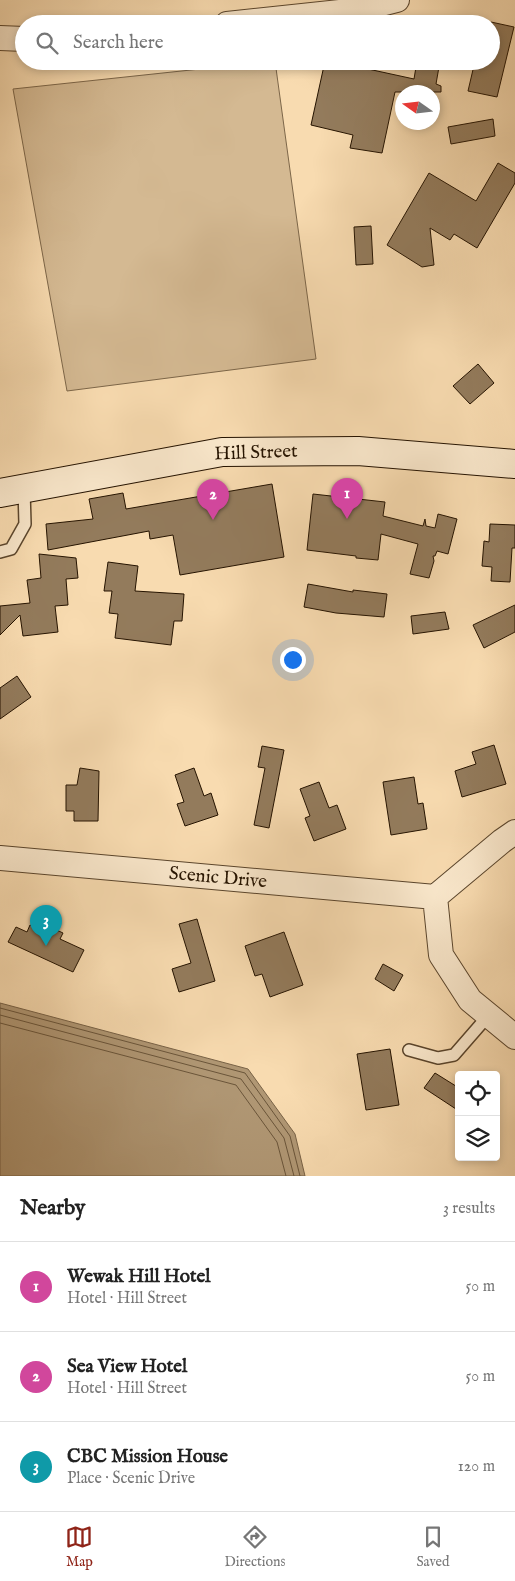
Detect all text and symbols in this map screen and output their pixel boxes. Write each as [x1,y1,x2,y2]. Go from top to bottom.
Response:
search box [15,15,500,70]
icon: search [33,29,61,57]
text: Search here [73,31,164,55]
north arrow [395,85,440,130]
street label: Hill Street [214,440,298,466]
pin: 1 [331,478,363,519]
pin: 2 [197,479,229,520]
your location [280,647,306,673]
street label: Scenic Drive [168,862,268,894]
pin: 3 [30,905,62,946]
map controls [455,1071,500,1161]
button: locate [455,1071,500,1116]
button: layers [455,1116,500,1161]
text: Nearby [20,1195,85,1222]
text: 3 results [443,1199,495,1219]
text: Wewak Hill Hotel [67,1265,211,1289]
text: 1 [33,1277,39,1297]
text: 50 m [466,1277,495,1297]
text: Hotel · Hill Street [67,1289,187,1309]
text: Sea View Hotel [67,1355,187,1379]
text: 2 [32,1367,40,1387]
text: 50 m [466,1367,495,1387]
text: Hotel · Hill Street [67,1379,187,1399]
text: CBC Mission House [67,1445,228,1469]
text: 3 [33,1457,39,1477]
text: 120 m [458,1457,495,1477]
text: Place · Scenic Drive [67,1469,195,1489]
tab: Map [65,1523,93,1571]
tab: Directions [224,1523,285,1571]
tab: Saved [416,1523,449,1571]

